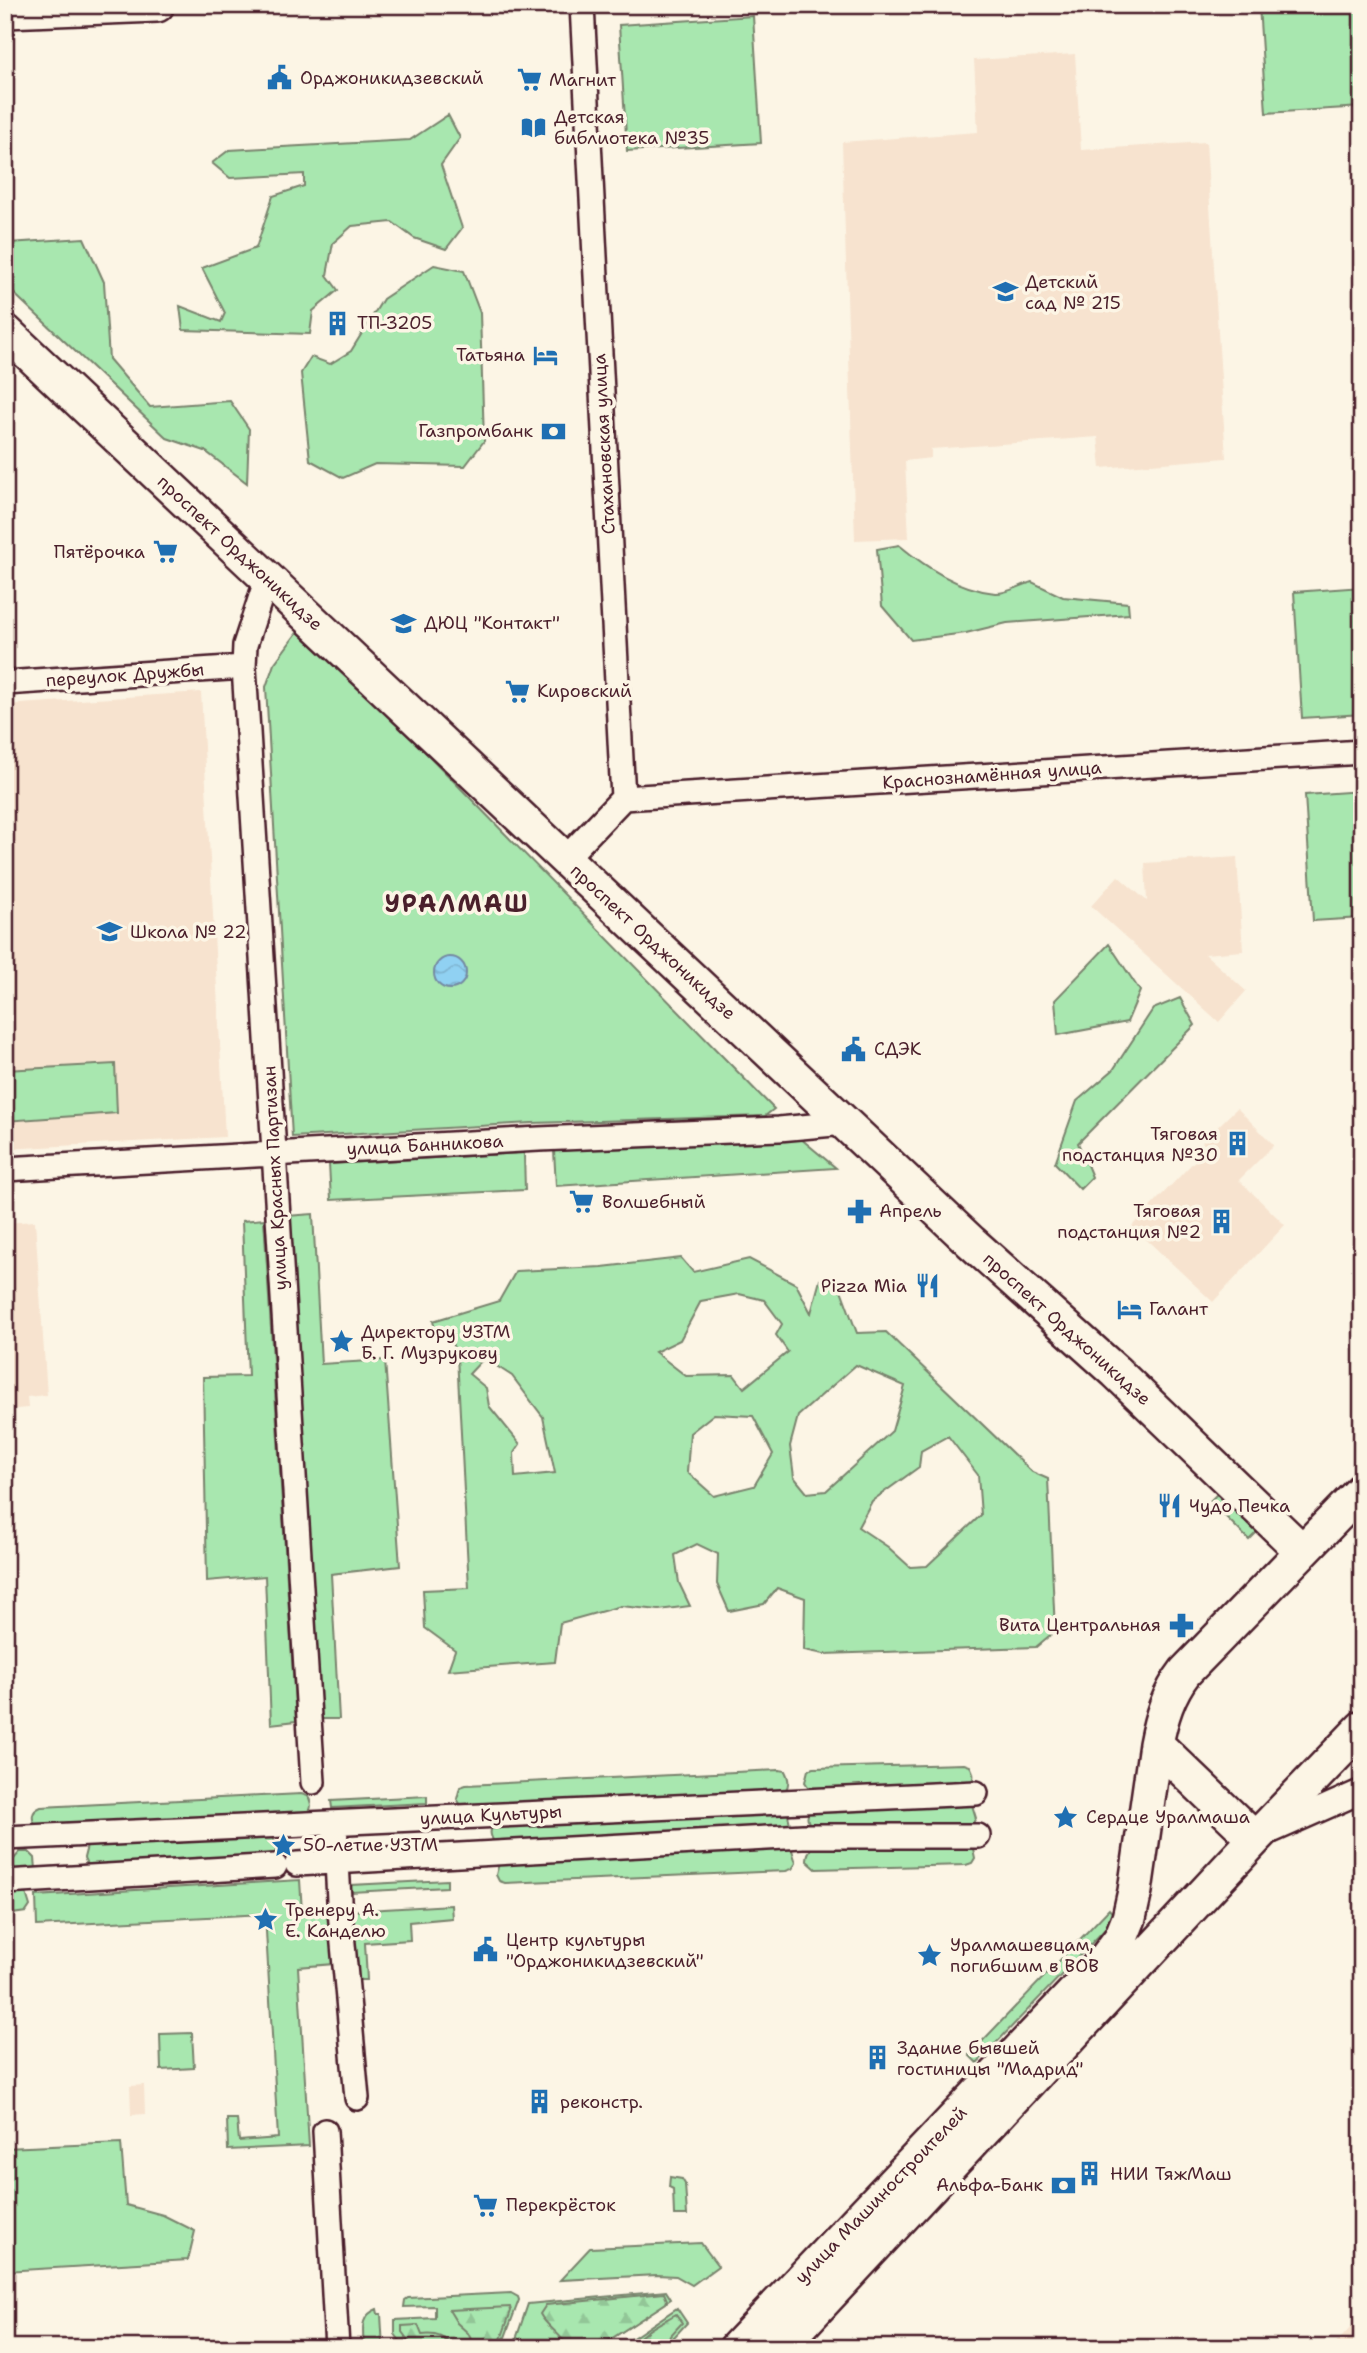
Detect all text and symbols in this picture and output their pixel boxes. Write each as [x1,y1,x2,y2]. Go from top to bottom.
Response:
public building icon: Орджоникидзевский [266,64,294,92]
place label: Орджоникидзевский [300,66,484,90]
supermarket icon: Магнит [515,66,543,94]
place label: Магнит [549,68,617,92]
place label: Детская библиотека №35 [554,105,709,150]
library icon: Детская библиотека №35 [520,113,548,141]
place label: Детский сад № 215 [1025,270,1121,315]
school or university icon: Детский сад № 215 [991,278,1019,306]
building icon: ТП-3205 [323,309,351,337]
place label: ТП-3205 [357,311,432,335]
hotel icon: Татьяна [531,341,559,369]
place label: Татьяна [456,343,525,367]
street label: Стахановская улица [587,353,621,535]
bank icon: Газпромбанк [539,417,567,445]
place label: Газпромбанк [418,419,533,443]
street label: проспект Орджоникидзе [152,470,328,636]
supermarket icon: Пятёрочка [151,538,179,566]
place label: Пятёрочка [54,540,145,564]
school or university icon: ДЮЦ "Контакт" [390,609,418,637]
place label: ДЮЦ "Контакт" [424,611,560,635]
street label: переулок Дружбы [45,657,205,693]
supermarket icon: Кировский [503,677,531,705]
place label: Кировский [537,679,632,703]
street label: Краснознамённая улица [882,755,1102,795]
street label: проспект Орджоникидзе [565,859,741,1025]
district label: УРАЛМАШ [384,888,530,920]
school or university icon: Школа № 22 [96,918,124,946]
place label: Школа № 22 [130,920,247,944]
public building icon: СДЭК [840,1035,868,1063]
place label: СДЭК [874,1037,922,1061]
street label: улица Красных Партизан [257,1065,293,1291]
place label: Тяговая подстанция №30 [1062,1122,1218,1167]
street label: улица Банникова [346,1129,504,1161]
building icon: Тяговая подстанция №30 [1224,1130,1252,1158]
supermarket icon: Волшебный [568,1188,596,1216]
place label: Волшебный [602,1190,706,1214]
pharmacy icon: Апрель [845,1197,873,1225]
place label: Апрель [879,1199,942,1223]
place label: Тяговая подстанция №2 [1057,1199,1201,1244]
building icon: Тяговая подстанция №2 [1207,1207,1235,1235]
street label: проспект Орджоникидзе [978,1247,1156,1411]
restaurant icon: Pizza Mia [913,1272,941,1300]
place label: Pizza Mia [821,1274,907,1298]
hotel icon: Галант [1115,1295,1143,1323]
place label: Галант [1149,1297,1209,1321]
place label: Директору УЗТМ Б. Г. Музрукову [361,1320,511,1365]
place icon: Директору УЗТМ Б. Г. Музрукову [327,1328,355,1356]
restaurant icon: Чудо Печка [1155,1492,1183,1520]
place label: Чудо Печка [1189,1494,1290,1518]
pharmacy icon: Вита Центральная [1167,1611,1195,1639]
place label: Вита Центральная [999,1613,1161,1637]
street label: улица Культуры [419,1799,563,1831]
place icon: Сердце Уралмаша [1052,1803,1080,1831]
place label: Сердце Уралмаша [1086,1805,1250,1829]
place icon: 50-летие УЗТМ [269,1831,297,1859]
place label: 50-летие УЗТМ [303,1833,438,1857]
place label: Тренеру А. Е. Канделю [285,1898,386,1943]
place icon: Тренеру А. Е. Канделю [251,1906,279,1934]
place label: Центр культуры "Орджоникидзевский" [506,1928,704,1973]
place label: Уралмашевцам, погибшим в ВОВ [950,1933,1099,1978]
public building icon: Центр культуры "Орджоникидзевский" [472,1936,500,1964]
place icon: Уралмашевцам, погибшим в ВОВ [916,1941,944,1969]
place label: Здание бывшей гостиницы "Мадрид" [897,2036,1084,2081]
building icon: Здание бывшей гостиницы "Мадрид" [863,2044,891,2072]
building icon: реконстр. [526,2088,554,2116]
place label: реконстр. [560,2090,643,2114]
street label: улица Машиностроителей [790,2101,972,2289]
building icon: НИИ ТяжМаш [1076,2160,1104,2188]
place label: НИИ ТяжМаш [1110,2162,1232,2186]
bank icon: Альфа-Банк [1049,2171,1077,2199]
place label: Альфа-Банк [936,2173,1043,2197]
supermarket icon: Перекрёсток [472,2191,500,2219]
place label: Перекрёсток [506,2193,616,2217]

